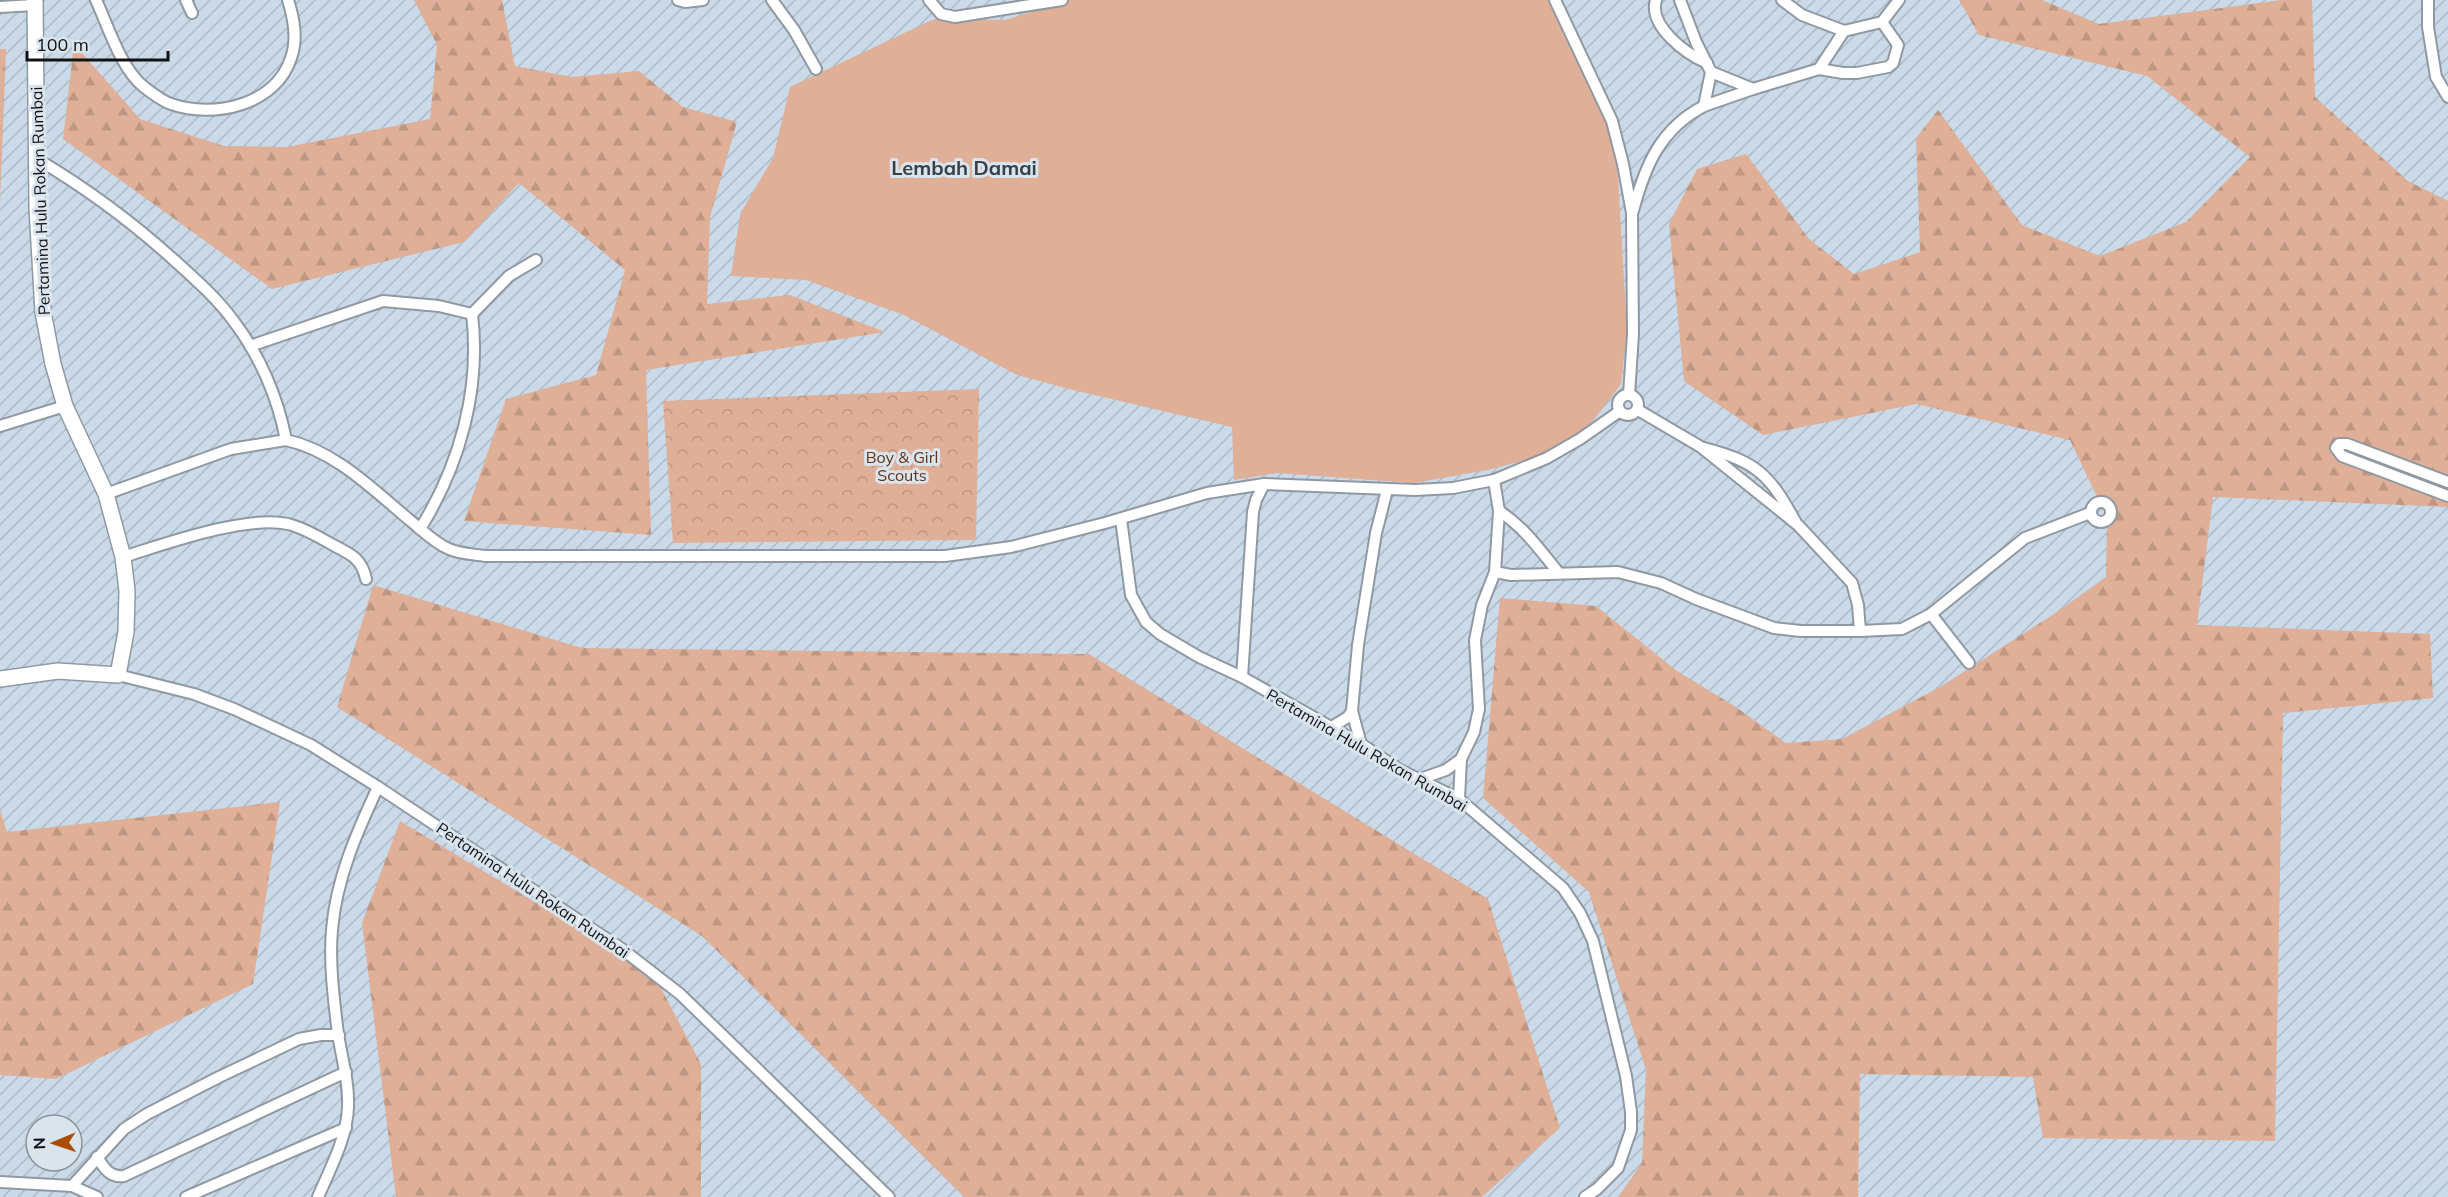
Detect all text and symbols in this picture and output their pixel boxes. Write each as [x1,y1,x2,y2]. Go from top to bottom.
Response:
scale bar [27,24,168,62]
text: 100 m [36,33,89,56]
street label: Pertamina Hulu Rokan Rumbai [26,86,54,316]
district label: Lembah Damai [891,155,1037,180]
park label: Boy & Girl Scouts [866,447,938,485]
street label: Pertamina Hulu Rokan Rumbai [1263,684,1471,816]
street label: Pertamina Hulu Rokan Rumbai [433,818,633,962]
north arrow [24,1113,84,1173]
text: N [29,1137,49,1150]

